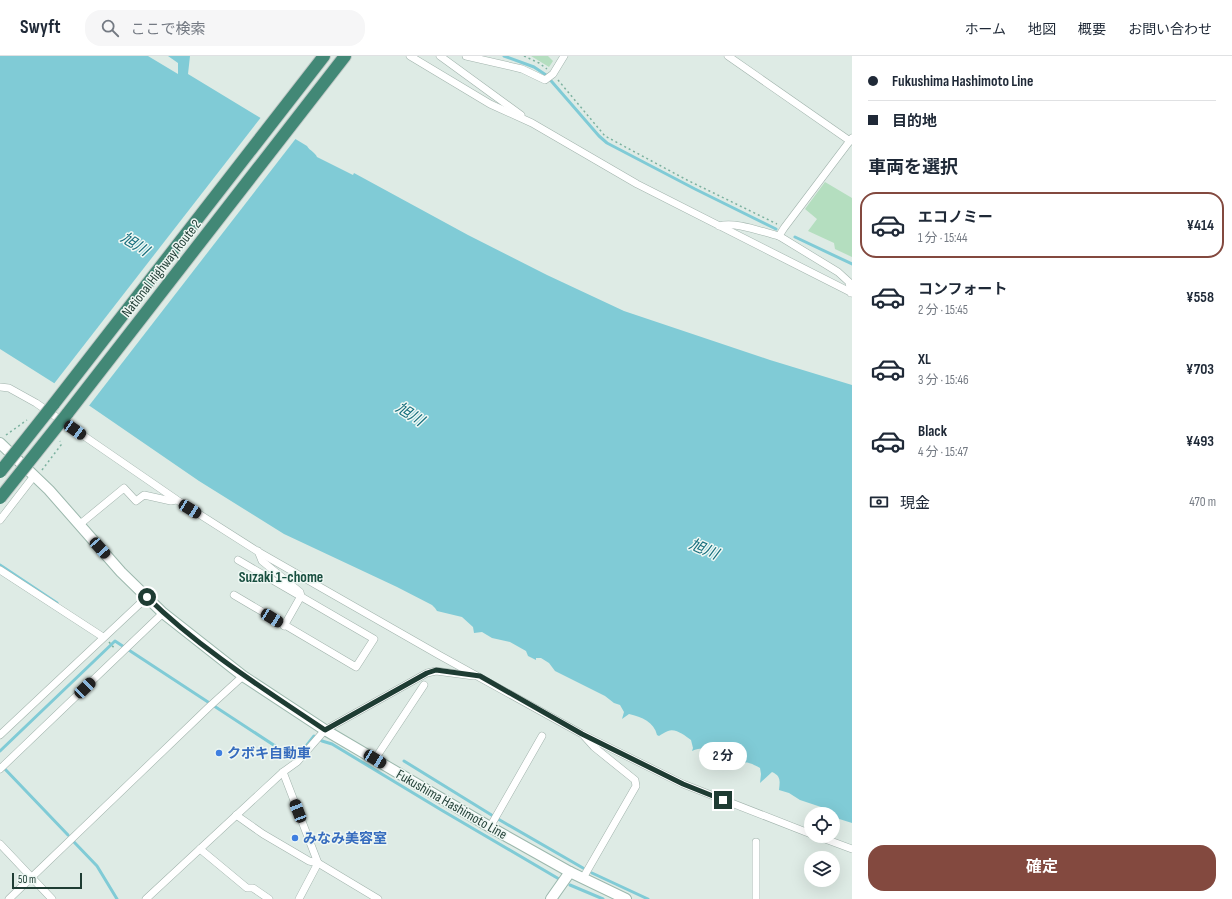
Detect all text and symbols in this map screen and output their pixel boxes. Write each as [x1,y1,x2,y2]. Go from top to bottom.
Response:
search box [85,10,365,46]
text: Swyft [20,16,61,39]
icon: search [99,17,121,39]
text: ここで検索 [131,20,206,39]
text: ホーム [964,21,1006,38]
text: 地図 [1028,21,1056,38]
text: 概要 [1078,21,1106,38]
text: お問い合わせ [1128,21,1212,38]
text: Fukushima Hashimoto Line [892,72,1033,91]
text: 目的地 [892,112,937,131]
text: 車両を選択 [868,157,958,178]
icon: car [870,207,906,243]
text: エコノミー [918,208,993,227]
street label: National Highway Route 2 [118,216,205,320]
text: ¥414 [1187,216,1214,235]
water label: 旭川 [117,228,154,261]
text: 1 分 · 15:44 [918,230,967,246]
icon: car [870,279,906,315]
text: コンフォート [918,280,1008,299]
text: ¥558 [1186,288,1214,307]
text: 2 分 · 15:45 [918,302,968,318]
text: XL [918,350,931,369]
icon: car [870,351,906,387]
text: ¥703 [1186,360,1214,379]
text: 3 分 · 15:46 [918,372,969,388]
water label: 旭川 [392,398,429,431]
car [62,418,88,442]
text: Black [918,422,947,441]
icon: car [870,423,906,459]
text: ¥493 [1186,432,1214,451]
text: 4 分 · 15:47 [918,444,968,460]
icon: cash [868,491,890,513]
text: 現金 [900,494,930,513]
text: 470 m [1189,494,1216,510]
car [177,498,203,520]
car [88,535,112,561]
water label: 旭川 [686,535,723,565]
district label: Suzaki 1-chome [239,568,323,587]
route start [138,588,156,606]
car [259,607,285,629]
car [72,675,98,701]
callout: 2 分 [699,742,747,770]
place label: クボキ自動車 [227,745,311,762]
marker: クボキ自動車 [214,748,224,758]
car [362,748,388,770]
text: 2 分 [713,748,733,764]
street label: Fukushima Hashimoto Line [393,766,510,843]
route end [714,791,732,809]
car [288,798,308,824]
map controls [804,807,840,887]
button: locate [804,807,840,843]
place label: みなみ美容室 [303,830,387,847]
marker: みなみ美容室 [290,833,300,843]
button: 確定 [868,845,1216,891]
button: layers [804,851,840,887]
scale bar [12,871,82,890]
text: 50 m [18,873,36,886]

